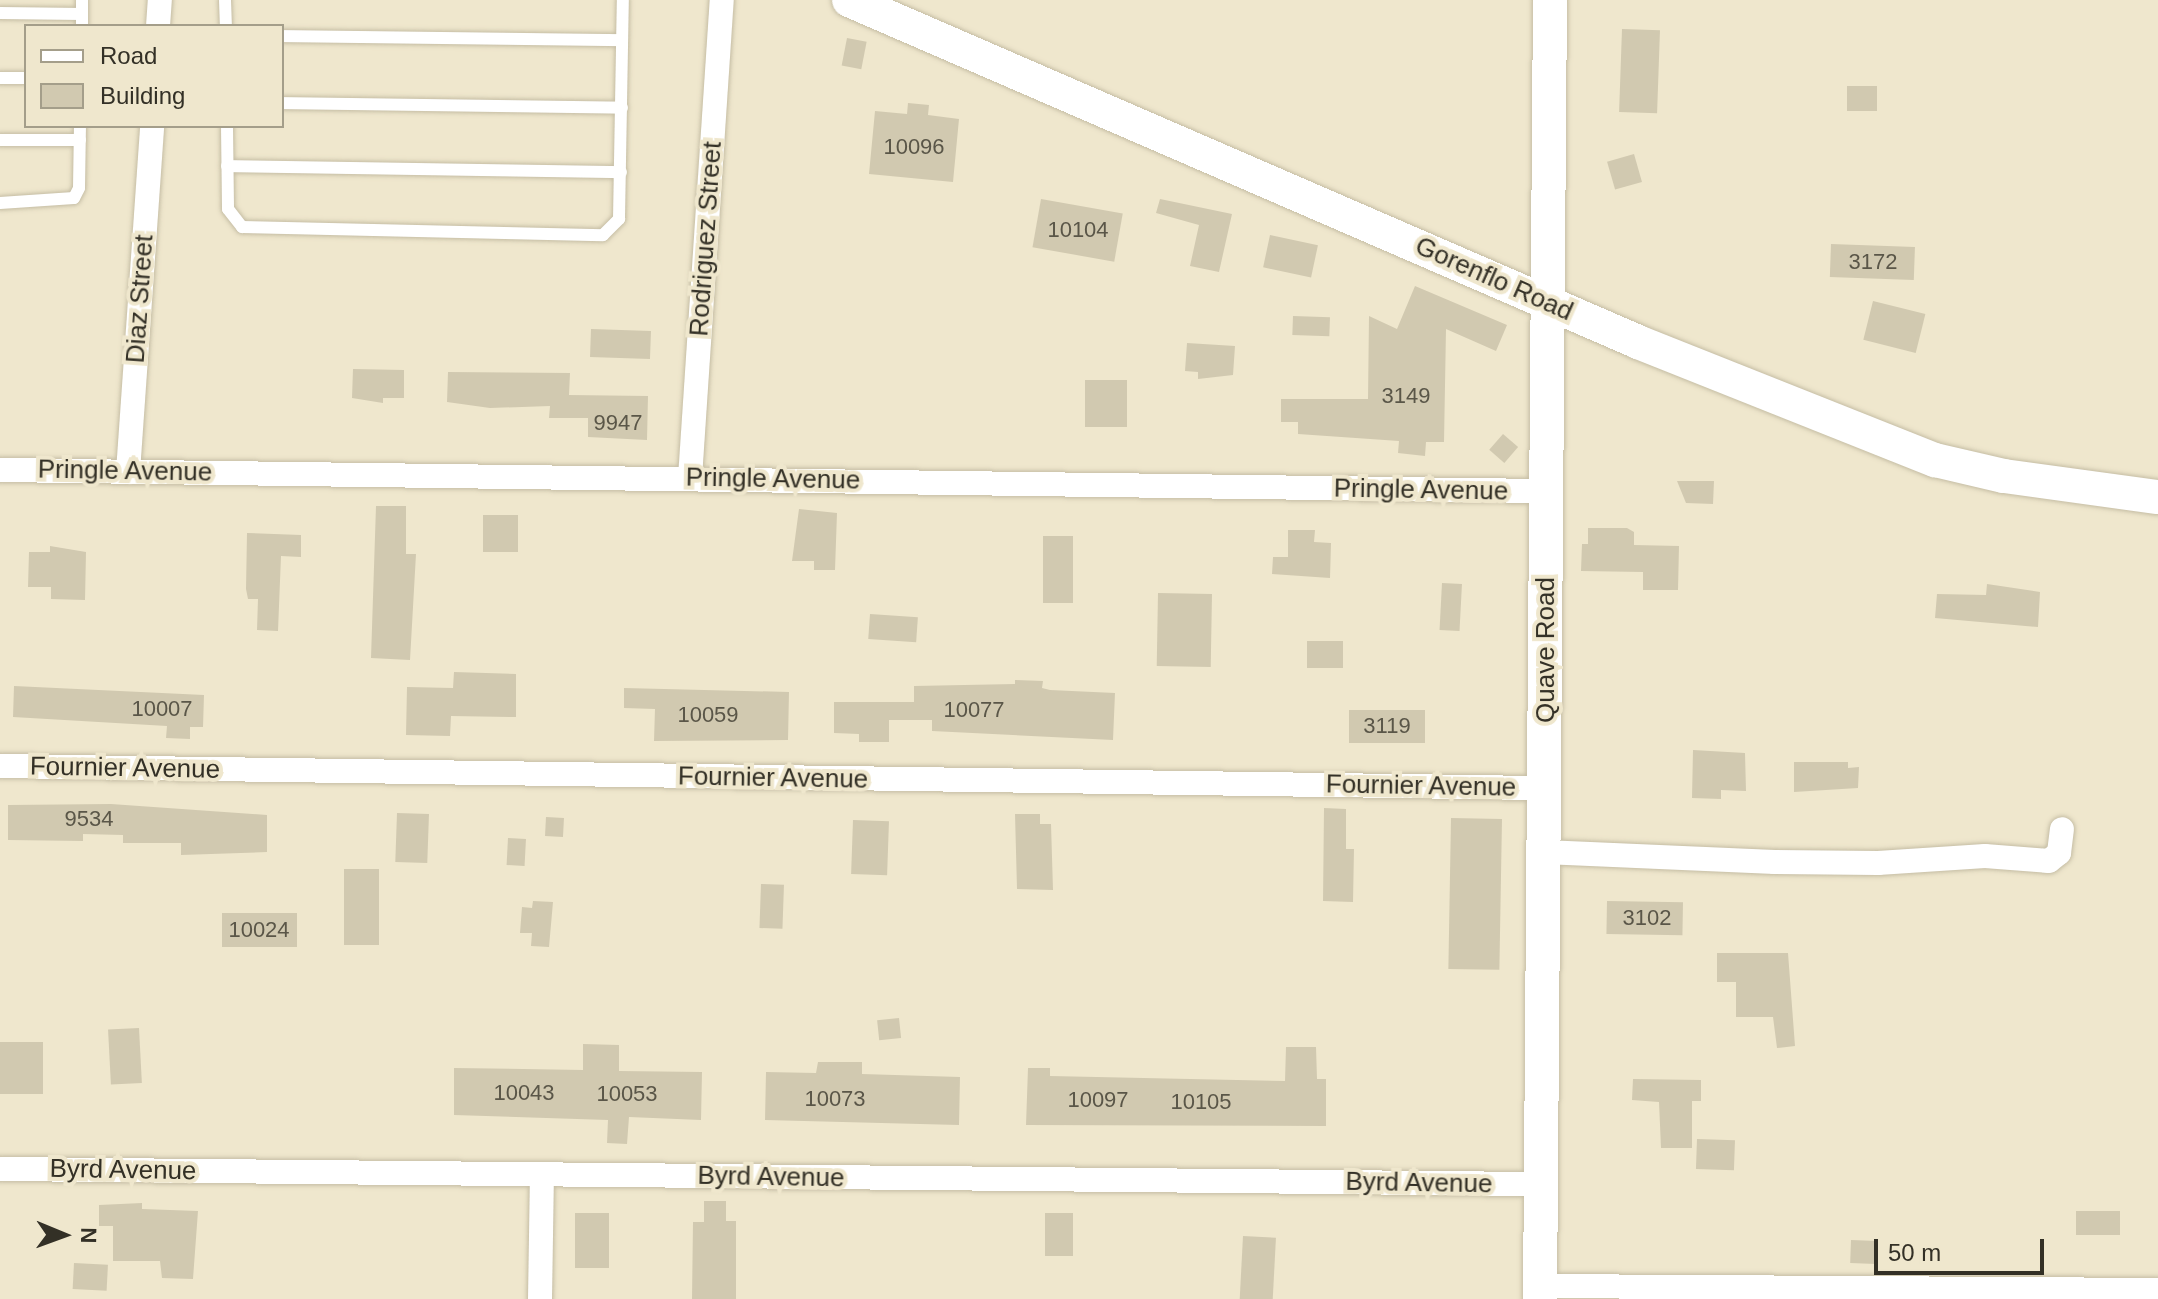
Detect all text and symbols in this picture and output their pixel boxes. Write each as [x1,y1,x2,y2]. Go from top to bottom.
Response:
legend [24,24,284,128]
text: Road [100,42,157,69]
text: Building [100,82,185,109]
house number: 10096 [883,134,945,160]
street label: Rodriguez Street [684,141,728,337]
house number: 10104 [1047,217,1109,243]
street label: Gorenflo Road [1410,230,1578,328]
street label: Diaz Street [120,234,160,364]
house number: 3172 [1849,249,1897,275]
house number: 3149 [1382,383,1430,409]
house number: 9947 [594,410,642,436]
street label: Pringle Avenue [37,454,213,488]
street label: Pringle Avenue [685,462,861,496]
street label: Pringle Avenue [1333,473,1509,507]
street label: Quave Road [1530,577,1562,723]
house number: 10007 [131,696,193,722]
house number: 10077 [943,697,1005,723]
house number: 10059 [677,702,739,728]
house number: 3119 [1363,713,1411,739]
street label: Fournier Avenue [29,751,221,785]
street label: Fournier Avenue [677,761,869,795]
street label: Fournier Avenue [1325,769,1517,803]
house number: 9534 [65,806,113,832]
house number: 3102 [1623,905,1671,931]
house number: 10024 [228,917,290,943]
house number: 10043 [493,1080,555,1106]
house number: 10053 [596,1081,658,1107]
house number: 10073 [804,1086,866,1112]
house number: 10097 [1067,1087,1129,1113]
house number: 10105 [1170,1089,1232,1115]
street label: Byrd Avenue [49,1153,197,1187]
street label: Byrd Avenue [697,1160,845,1194]
street label: Byrd Avenue [1345,1166,1493,1200]
north arrow [24,1195,104,1275]
scale bar [1878,1223,2048,1273]
text: N [76,1227,101,1244]
text: 50 m [1888,1239,1941,1266]

